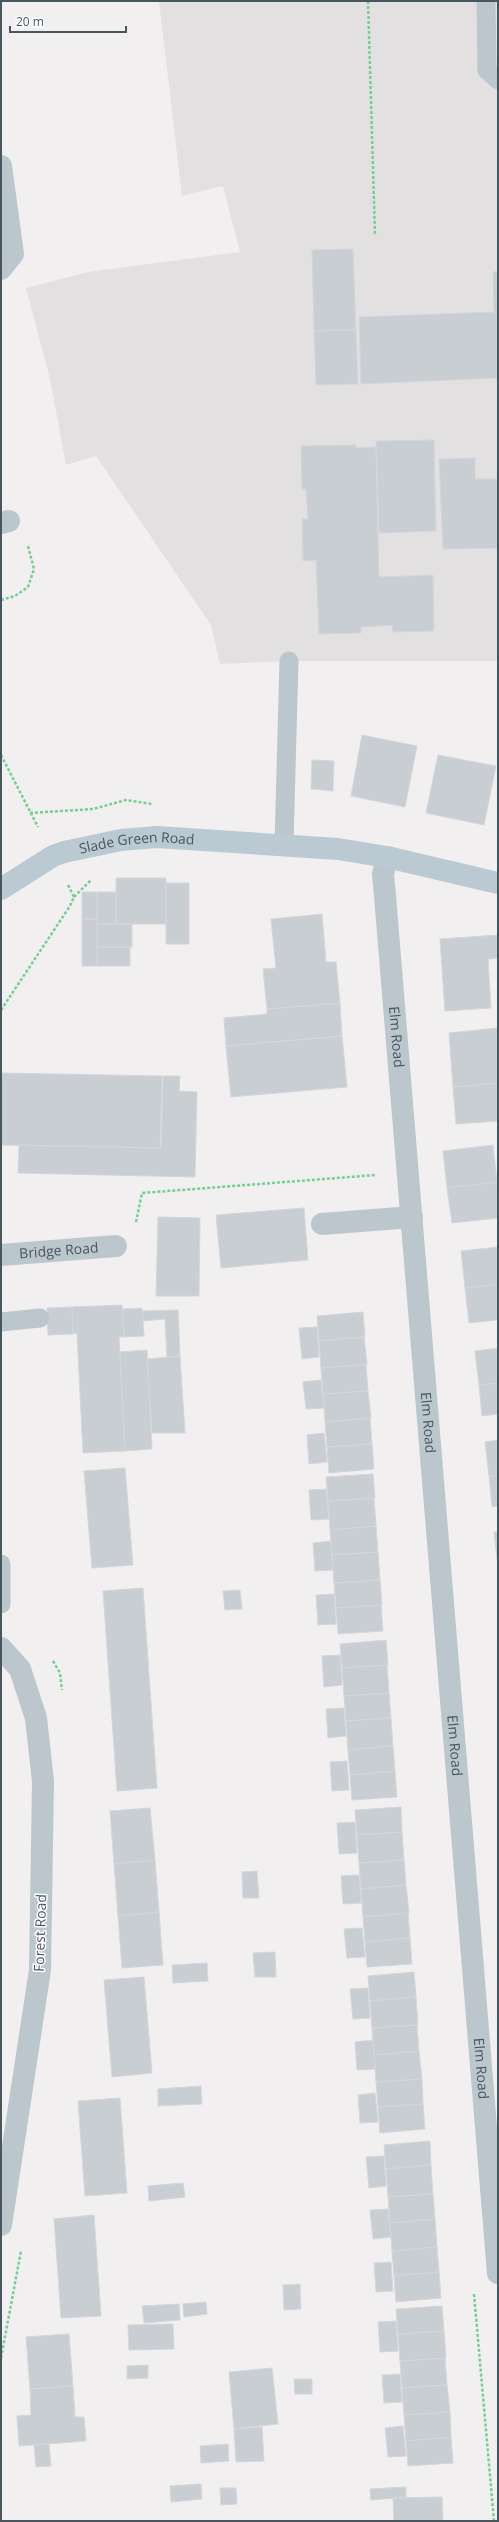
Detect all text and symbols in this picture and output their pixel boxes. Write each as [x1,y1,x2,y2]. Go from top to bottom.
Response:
scale bar [10,8,126,34]
text: 20 m [16,13,44,30]
street label: Slade Green Road [77,827,195,858]
street label: Elm Road [385,1006,409,1068]
street label: Bridge Road [18,1237,99,1263]
street label: Elm Road [417,1391,441,1454]
street label: Elm Road [443,1714,467,1777]
street label: Forest Road [29,1894,50,1972]
street label: Elm Road [470,2037,494,2100]

